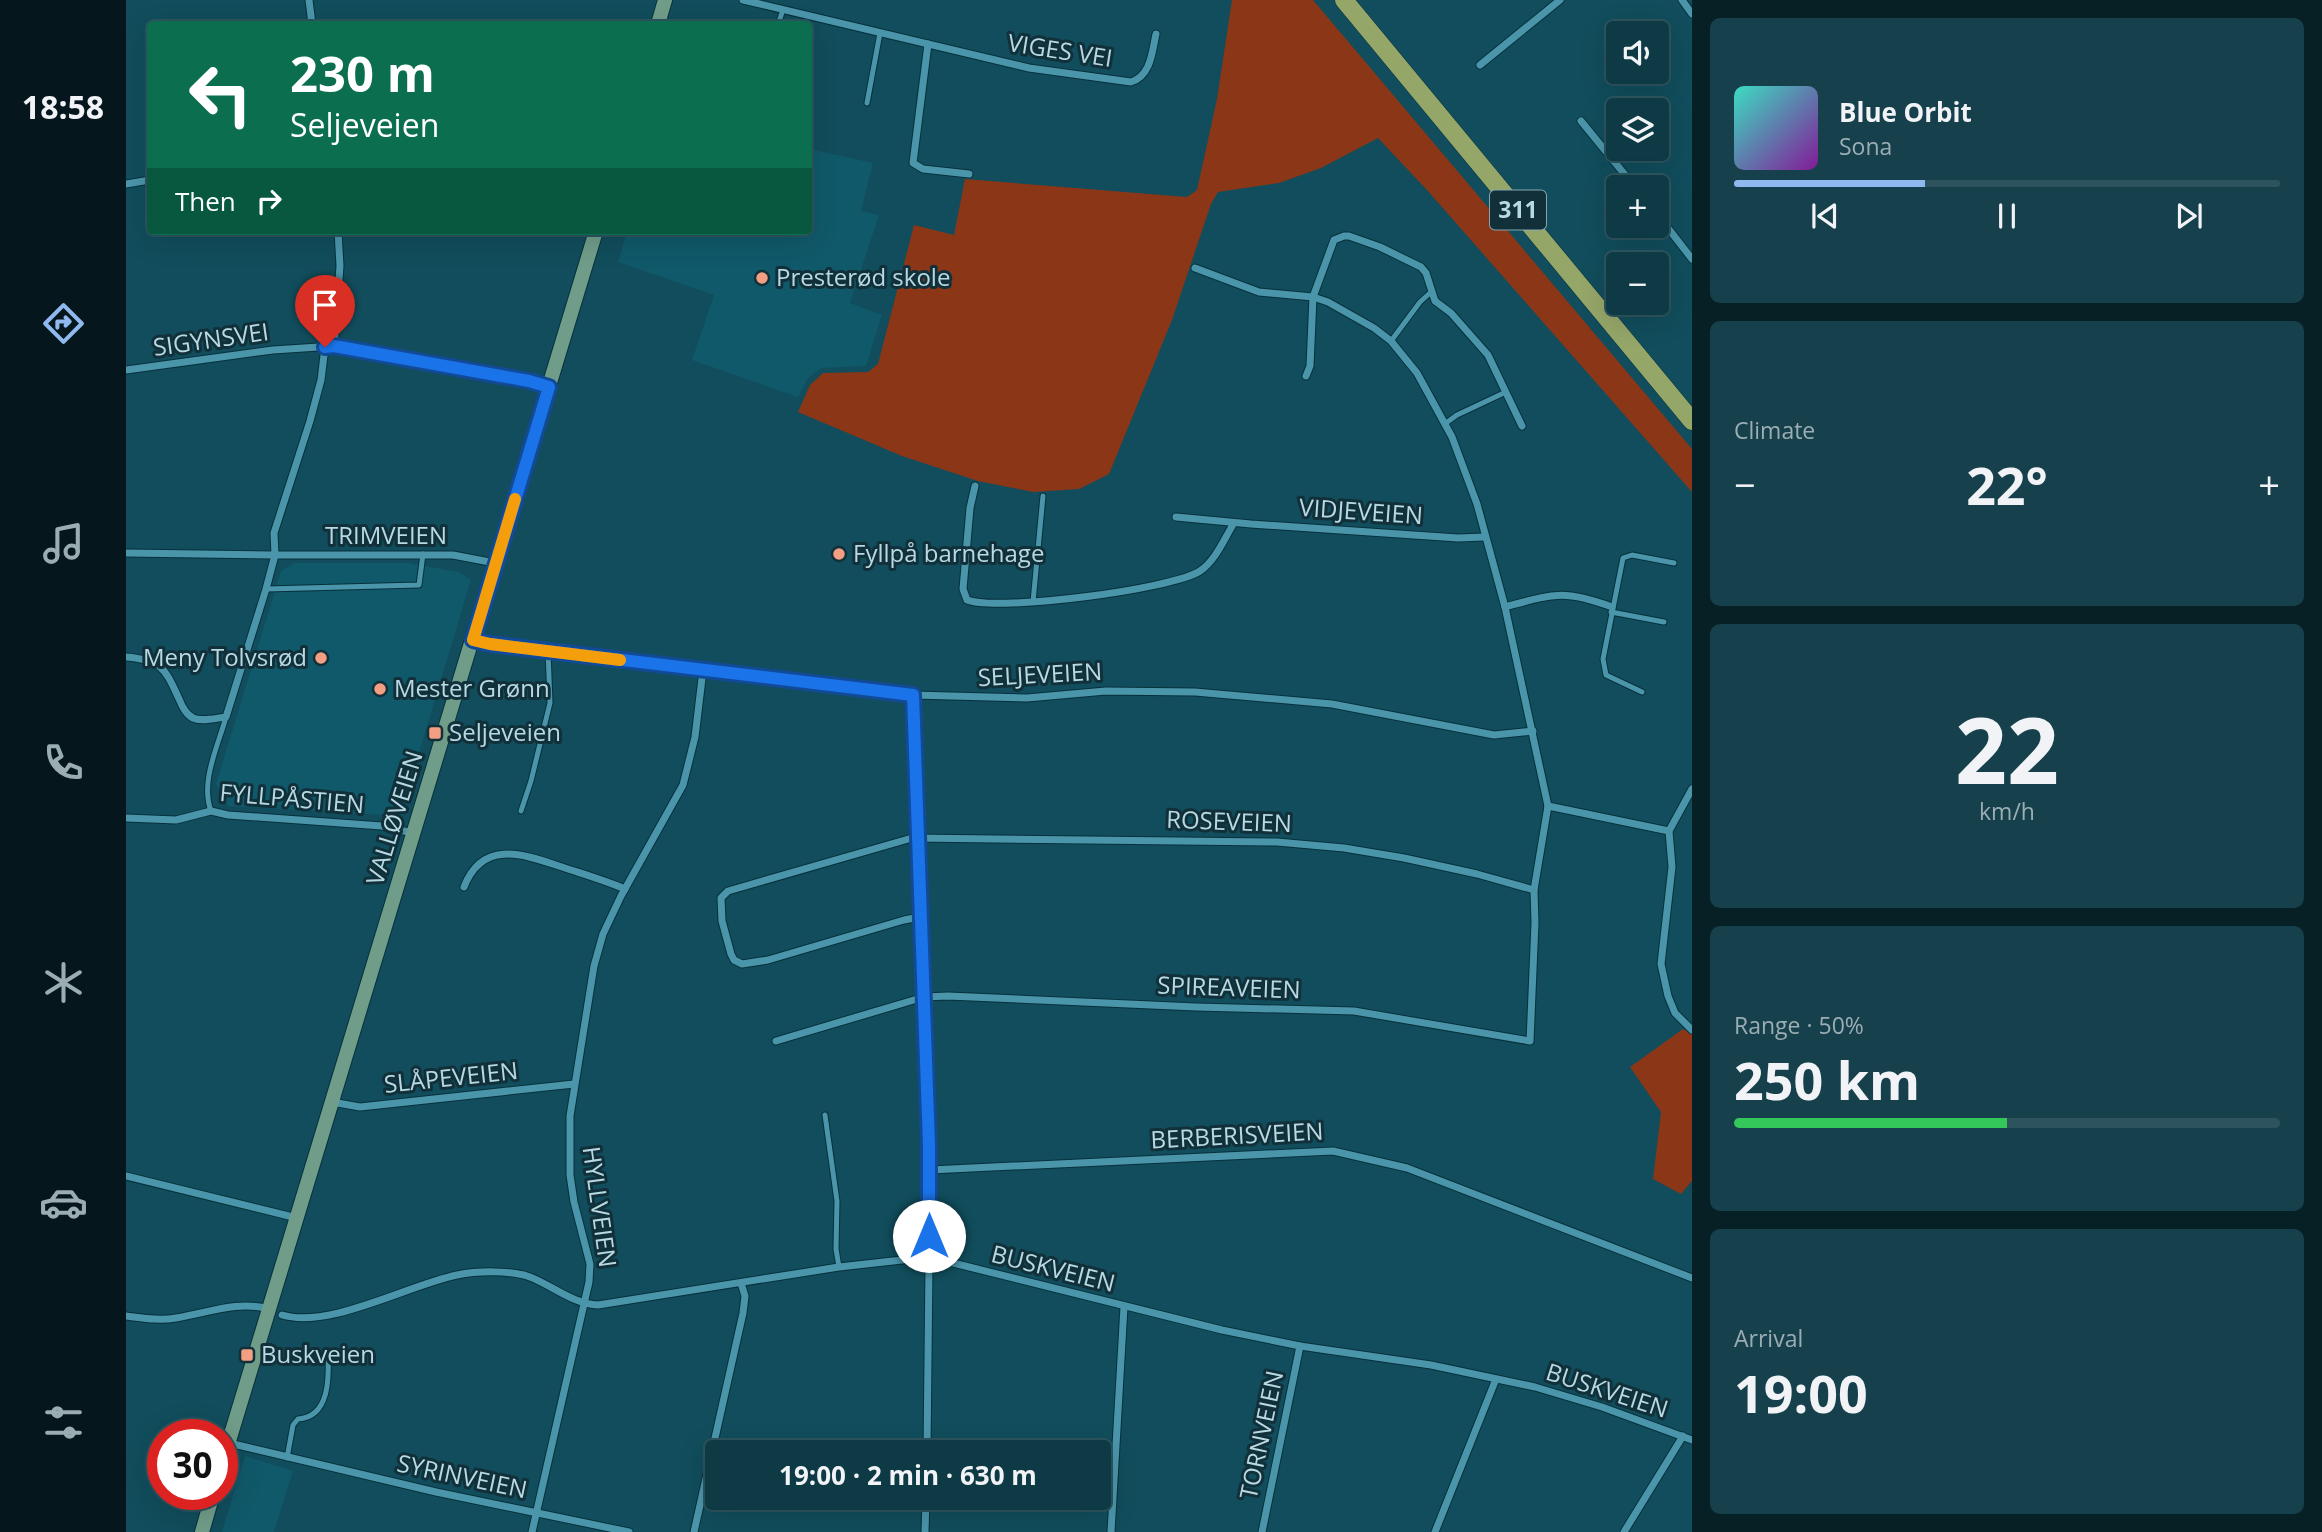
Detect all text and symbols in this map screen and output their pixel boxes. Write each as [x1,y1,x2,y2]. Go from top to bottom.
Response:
map controls [1606,21,1669,315]
button: sound [1606,21,1669,84]
street label: VIGES VEI [1006,25,1115,74]
text: 230 m [290,40,435,106]
icon: left [175,49,266,140]
text: 18:58 [22,85,104,128]
text: Blue Orbit [1839,94,1972,130]
button: layers [1606,98,1669,161]
text: Seljeveien [290,103,439,146]
text: Sona [1839,130,1892,162]
button: + [1606,175,1669,238]
icon: right [250,182,288,220]
text: Then [175,183,236,219]
road number: 311 [1490,190,1546,230]
icon: previous [1806,197,1844,235]
icon: pause [1988,197,2026,235]
icon: next [2170,197,2208,235]
button: − [1606,252,1669,315]
place label: Presterød skole [776,260,950,293]
marker: Presterød skole [754,270,770,286]
pin [295,275,355,347]
icon: arrive [306,286,344,324]
icon: directions [39,299,88,348]
street label: SIGYNSVEI [151,314,271,363]
text: Climate [1734,414,1815,446]
text: 22° [1966,449,2048,520]
text: − [1734,458,1756,510]
text: + [2258,458,2280,510]
street label: VIDJEVEIEN [1298,490,1424,531]
street label: TRIMVEIEN [325,518,447,551]
icon: music [39,519,88,568]
place label: Fyllpå barnehage [853,536,1044,569]
marker: Fyllpå barnehage [831,546,847,562]
place label: Meny Tolvsrød [143,640,307,673]
marker: Meny Tolvsrød [313,650,329,666]
street label: SELJEVEIEN [977,654,1103,693]
place label: Mester Grønn [394,671,550,704]
marker: Mester Grønn [372,681,388,697]
text: 22 [1955,687,2059,811]
place label: Seljeveien [449,715,561,748]
marker: Seljeveien [427,725,443,741]
icon: phone [39,738,88,787]
street label: VALLØVEIEN [357,746,430,889]
street label: FYLLPÅSTIEN [218,775,366,820]
text: km/h [1979,795,2035,827]
street label: ROSEVEIEN [1166,802,1292,839]
icon: climate [39,958,88,1007]
street label: SPIREAVEIEN [1157,968,1301,1005]
text: Range · 50% [1734,1009,1864,1041]
text: 250 km [1734,1044,1920,1115]
street label: SLÅPEVEIEN [382,1053,519,1100]
street label: BERBERISVEIEN [1150,1113,1324,1156]
street label: HYLLVEIEN [576,1144,625,1269]
icon: car [39,1178,88,1227]
position arrow [892,1199,966,1273]
street label: BUSKVEIEN [988,1236,1119,1299]
text: Arrival [1734,1322,1803,1354]
place label: Buskveien [261,1337,375,1370]
marker: Buskveien [239,1347,255,1363]
street label: BUSKVEIEN [1542,1354,1673,1425]
text: 19:00 [1734,1357,1868,1428]
street label: TORNVEIEN [1231,1367,1290,1502]
icon: filters [39,1398,88,1447]
speed limit sign: 30 [147,1419,238,1510]
street label: SYRINVEIEN [394,1446,530,1505]
text: 19:00 · 2 min · 630 m [779,1457,1037,1493]

